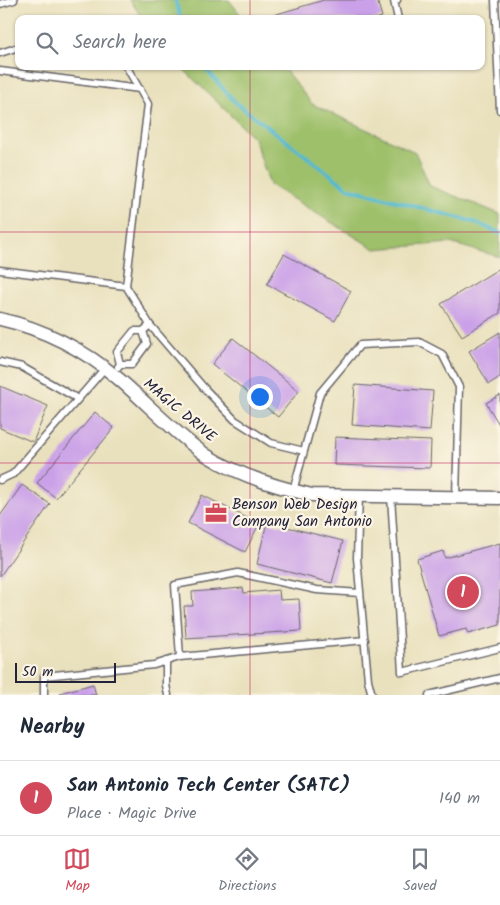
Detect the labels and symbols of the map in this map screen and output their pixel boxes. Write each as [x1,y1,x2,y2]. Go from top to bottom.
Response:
street label: MAGIC DRIVE [137,373,222,450]
your location [247,384,273,410]
place label: Benson Web Design Company San Antonio [232,493,372,534]
office icon: Benson Web Design Company San Antonio [203,500,229,526]
pin: 1 [447,573,479,611]
scale bar [15,660,116,683]

